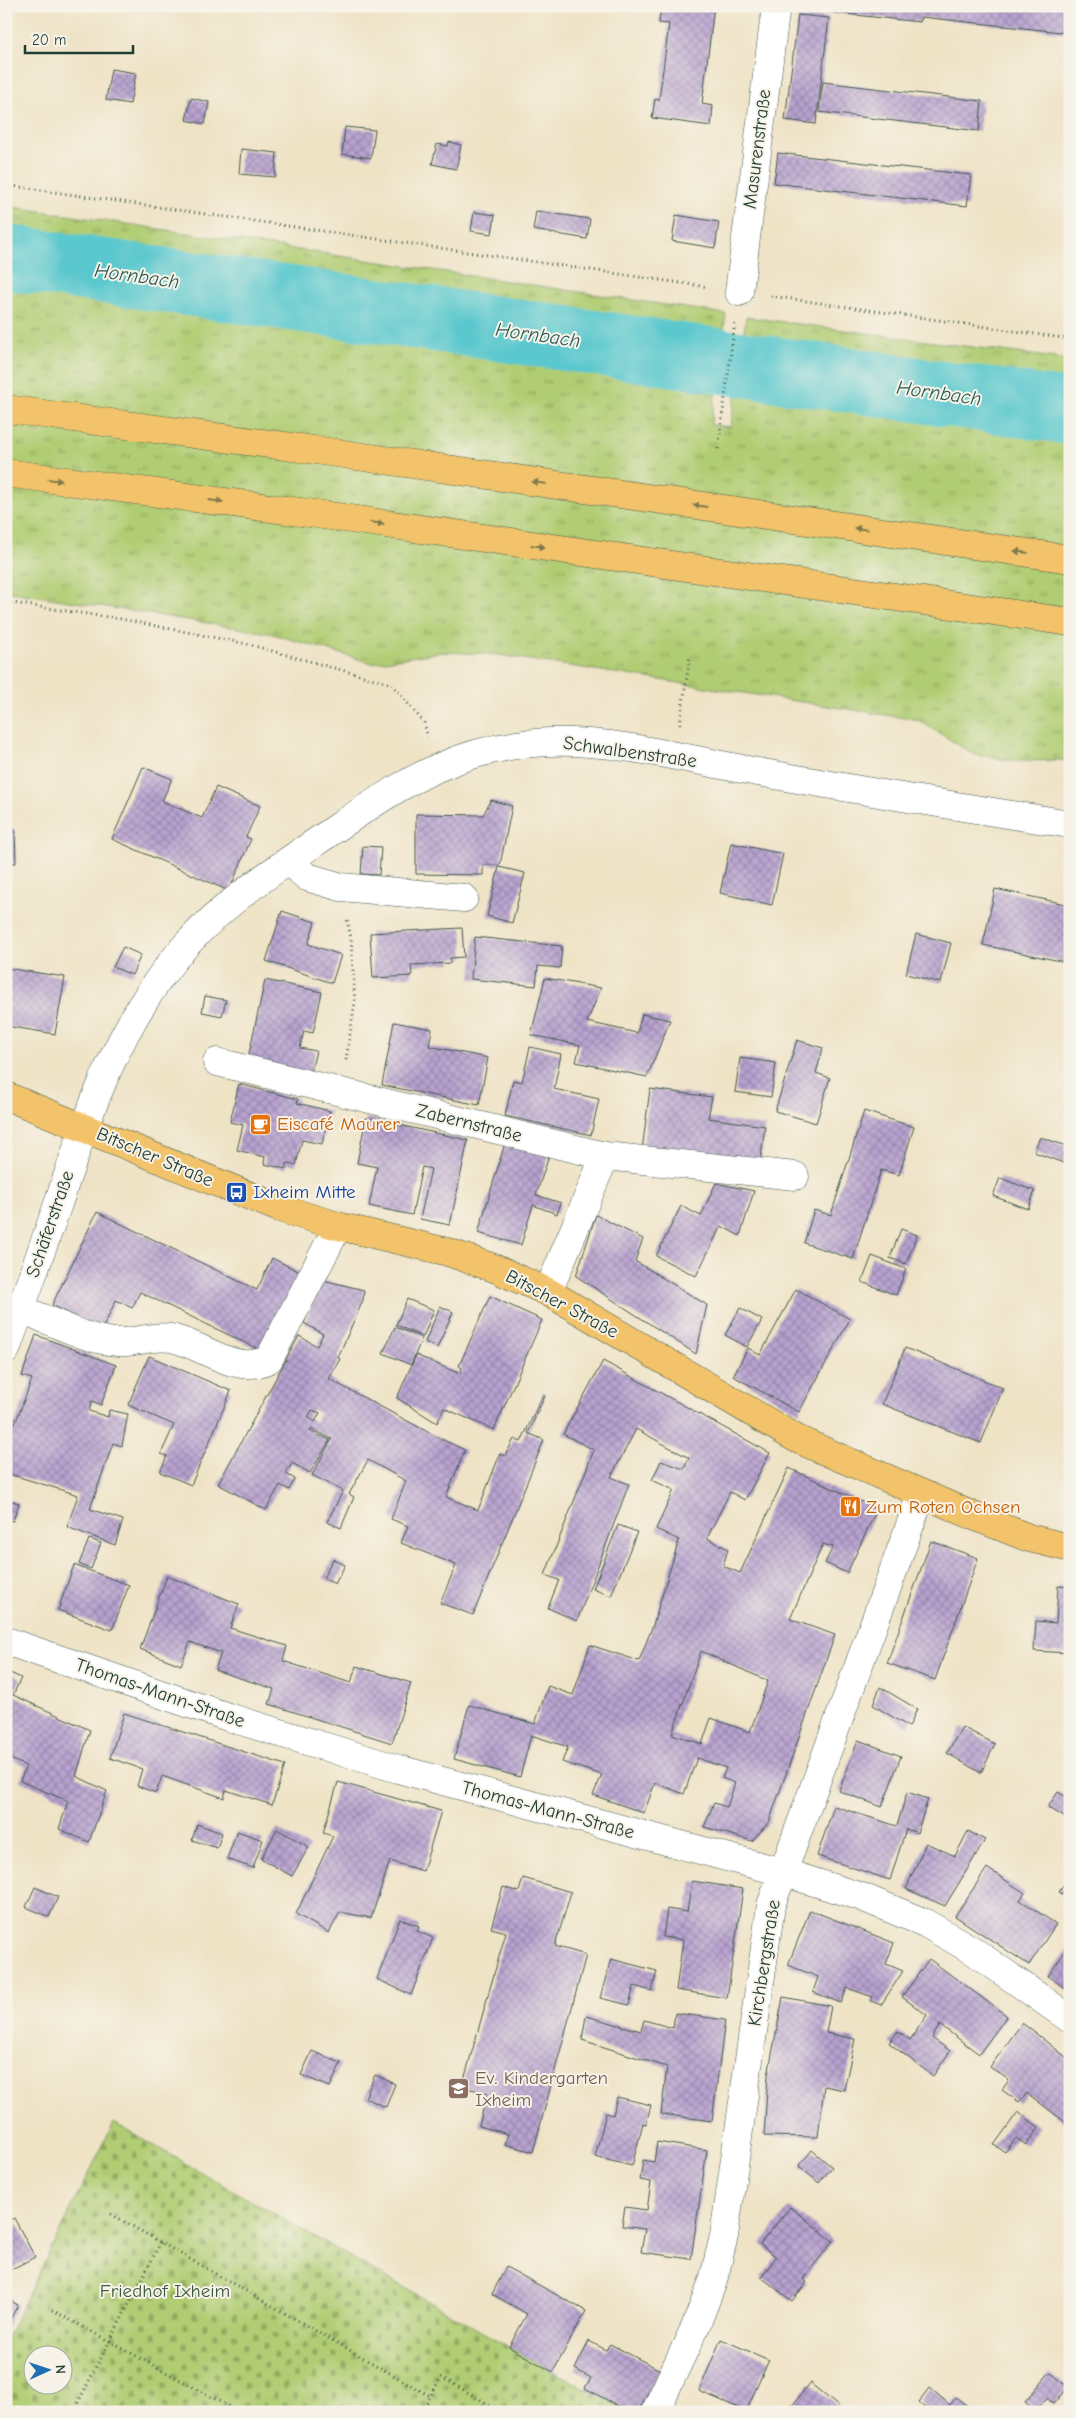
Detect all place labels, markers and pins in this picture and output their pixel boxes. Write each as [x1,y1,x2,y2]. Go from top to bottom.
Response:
cafe icon: Eiscafé Maurer [249,1112,273,1136]
place label: Eiscafé Maurer [277,1113,400,1135]
bus stop icon: Ixheim Mitte [225,1180,249,1204]
place label: Ixheim Mitte [253,1181,356,1203]
restaurant icon: Zum Roten Ochsen [838,1495,862,1519]
place label: Zum Roten Ochsen [866,1496,1021,1518]
place label: Ev. Kindergarten Ixheim [475,2067,608,2111]
school or university icon: Ev. Kindergarten Ixheim [447,2077,471,2101]

